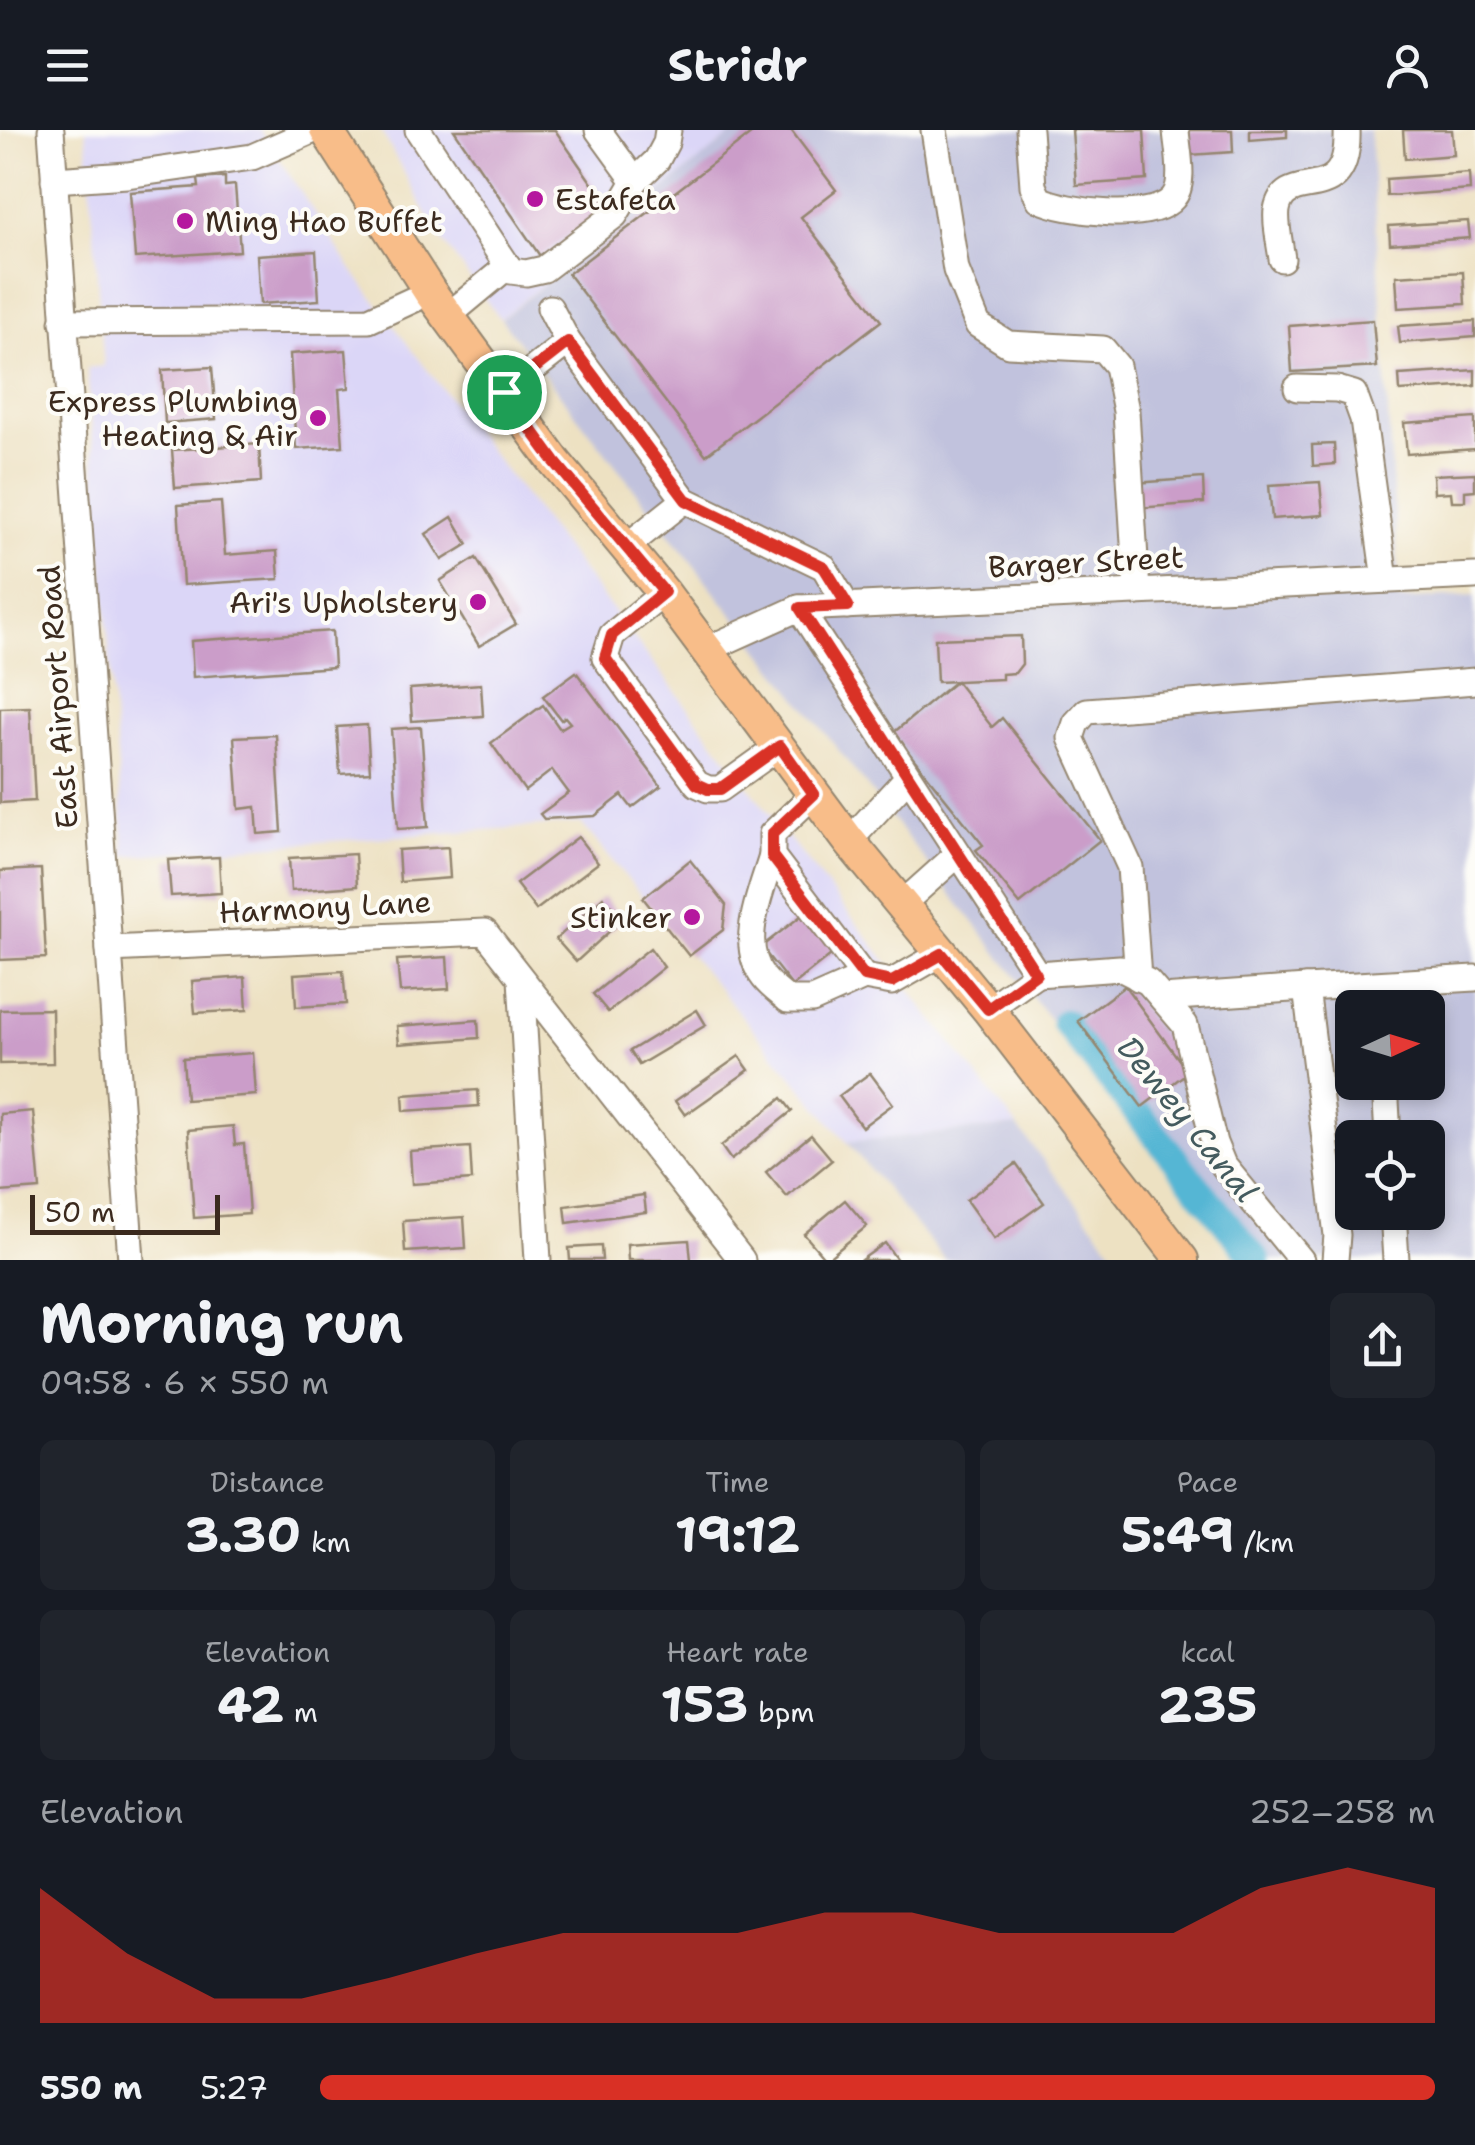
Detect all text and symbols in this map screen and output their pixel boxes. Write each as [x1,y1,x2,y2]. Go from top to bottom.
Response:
text: Stridr [668,35,807,95]
icon: menu [40,38,95,93]
icon: person [1380,38,1435,93]
place label: Estafeta [555,179,676,220]
marker: Estafeta [524,188,546,210]
place label: Ming Hao Buffet [205,201,443,242]
marker: Ming Hao Buffet [174,210,196,232]
pin [462,350,547,435]
icon: arrive [477,365,532,420]
place label: Express Plumbing Heating & Air [48,381,298,456]
marker: Express Plumbing Heating & Air [307,407,329,429]
street label: Barger Street [987,536,1185,588]
street label: East Airport Road [28,564,88,830]
place label: Ari's Upholstery [229,582,458,623]
marker: Ari's Upholstery [467,591,489,613]
street label: Harmony Lane [218,881,432,933]
place label: Stinker [570,897,672,938]
marker: Stinker [681,906,703,928]
north arrow [1335,990,1445,1100]
map controls [1335,990,1445,1230]
water label: Dewey Canal [1108,1027,1268,1211]
button: locate [1335,1120,1445,1230]
scale bar [30,1190,220,1234]
text: 50 m [45,1193,115,1231]
text: Morning run [40,1286,404,1360]
button: share [1330,1293,1435,1398]
text: 09:58 · 6 × 550 m [40,1361,329,1404]
text: Distance [210,1463,325,1501]
text: Time [705,1463,770,1501]
text: Pace [1177,1463,1238,1501]
text: 3.30 [184,1501,301,1568]
text: 19:12 [675,1501,800,1568]
text: 5:49 [1121,1501,1234,1568]
text: km [301,1523,351,1561]
text: /km [1234,1523,1294,1561]
text: Elevation [205,1633,330,1671]
text: Heart rate [666,1633,809,1671]
text: kcal [1180,1633,1235,1671]
text: 42 [217,1671,284,1738]
text: 153 [661,1671,749,1738]
text: 235 [1157,1671,1258,1738]
text: m [284,1693,318,1731]
text: bpm [749,1693,814,1731]
text: Elevation [40,1790,183,1833]
text: 252–258 m [1249,1790,1435,1833]
text: 550 m [40,2066,142,2109]
text: 5:27 [200,2066,268,2109]

